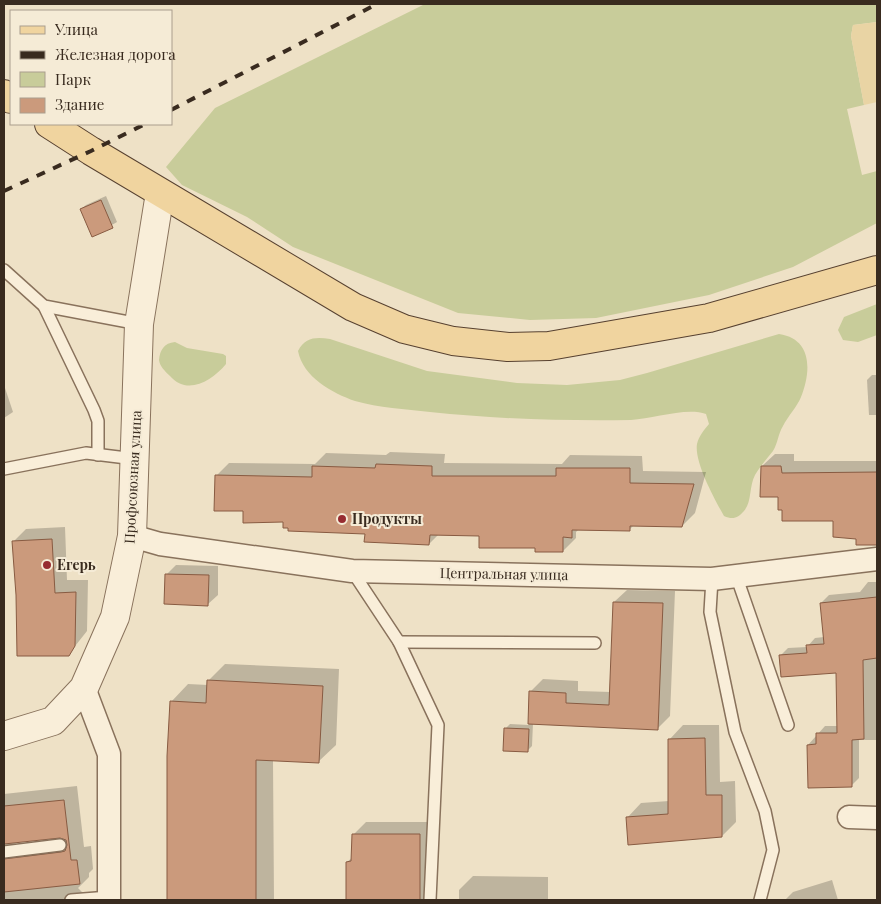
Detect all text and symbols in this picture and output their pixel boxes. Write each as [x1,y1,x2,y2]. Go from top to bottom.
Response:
legend [10,10,172,125]
text: Улица [54,19,98,39]
text: Железная дорога [55,44,176,64]
text: Парк [55,69,91,89]
text: Здание [55,94,104,114]
street label: Профсоюзная улица [120,410,145,544]
place label: Продукты [352,509,422,528]
marker: Продукты [336,513,348,525]
place label: Егерь [57,555,96,574]
marker: Егерь [41,559,53,571]
street label: Центральная улица [440,563,568,584]

